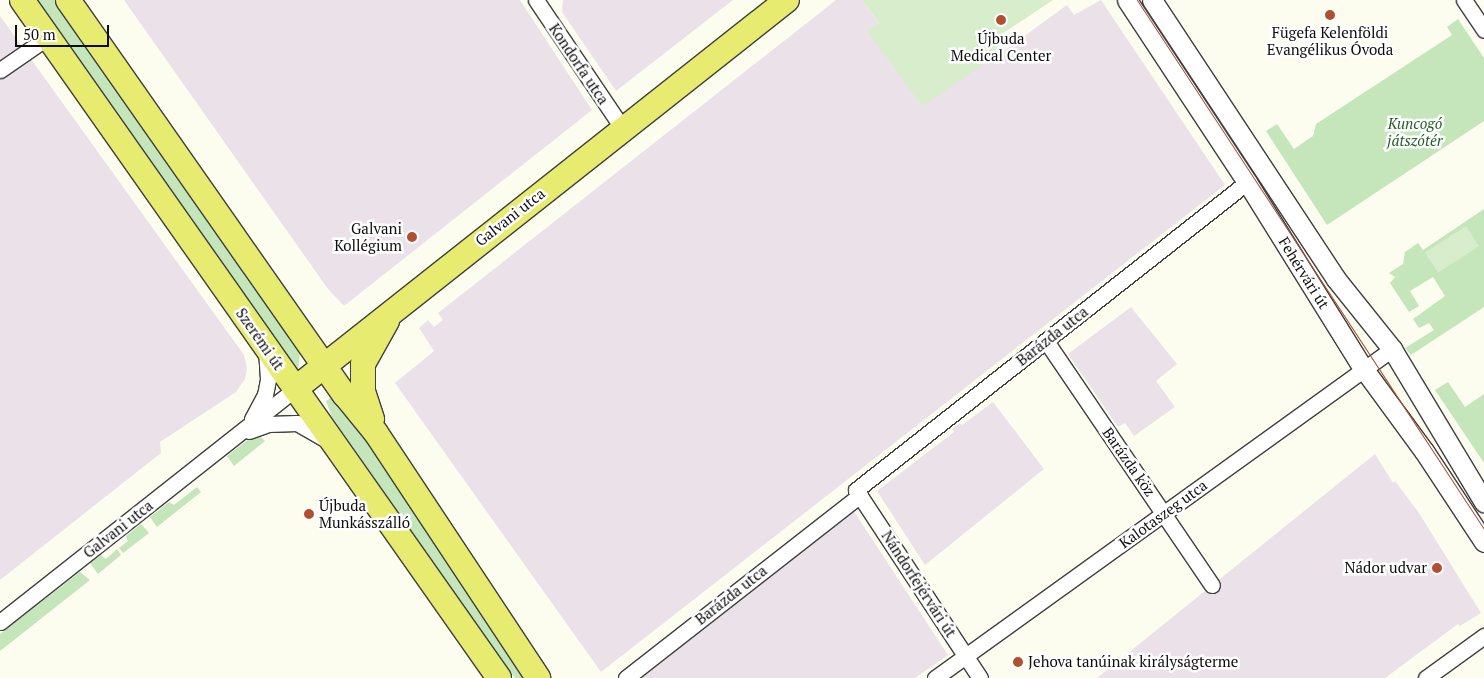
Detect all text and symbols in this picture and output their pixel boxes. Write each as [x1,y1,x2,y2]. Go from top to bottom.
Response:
marker: Fügefa Kelenföldi Evangélikus Óvoda [1324,9,1336,21]
marker: Újbuda Medical Center [994,13,1008,27]
scale bar [18,15,111,47]
street label: Kondorfa utca [545,20,613,108]
place label: Fügefa Kelenföldi Evangélikus Óvoda [1267,23,1393,58]
text: 50 m [23,24,56,44]
place label: Újbuda Medical Center [951,29,1051,64]
park label: Kuncogó játszótér [1387,114,1443,149]
street label: Galvani utca [472,184,548,250]
place label: Galvani Kollégium [334,219,402,254]
marker: Galvani Kollégium [406,231,418,243]
street label: Fehérvári út [1275,234,1333,312]
street label: Barázda utca [1013,303,1091,369]
street label: Szerémi út [232,305,288,373]
street label: Barázda köz [1099,424,1159,500]
street label: Kalotaszeg utca [1115,476,1211,552]
street label: Galvani utca [80,496,156,562]
place label: Újbuda Munkásszálló [319,496,410,531]
marker: Újbuda Munkásszálló [303,508,315,520]
street label: Nándorfejérvári út [878,527,960,641]
place label: Nádor udvar [1345,559,1427,577]
street label: Barázda utca [692,562,770,628]
marker: Nádor udvar [1431,562,1443,574]
place label: Jehova tanúinak királyságterme [1028,653,1238,671]
marker: Jehova tanúinak királyságterme [1012,656,1024,668]

